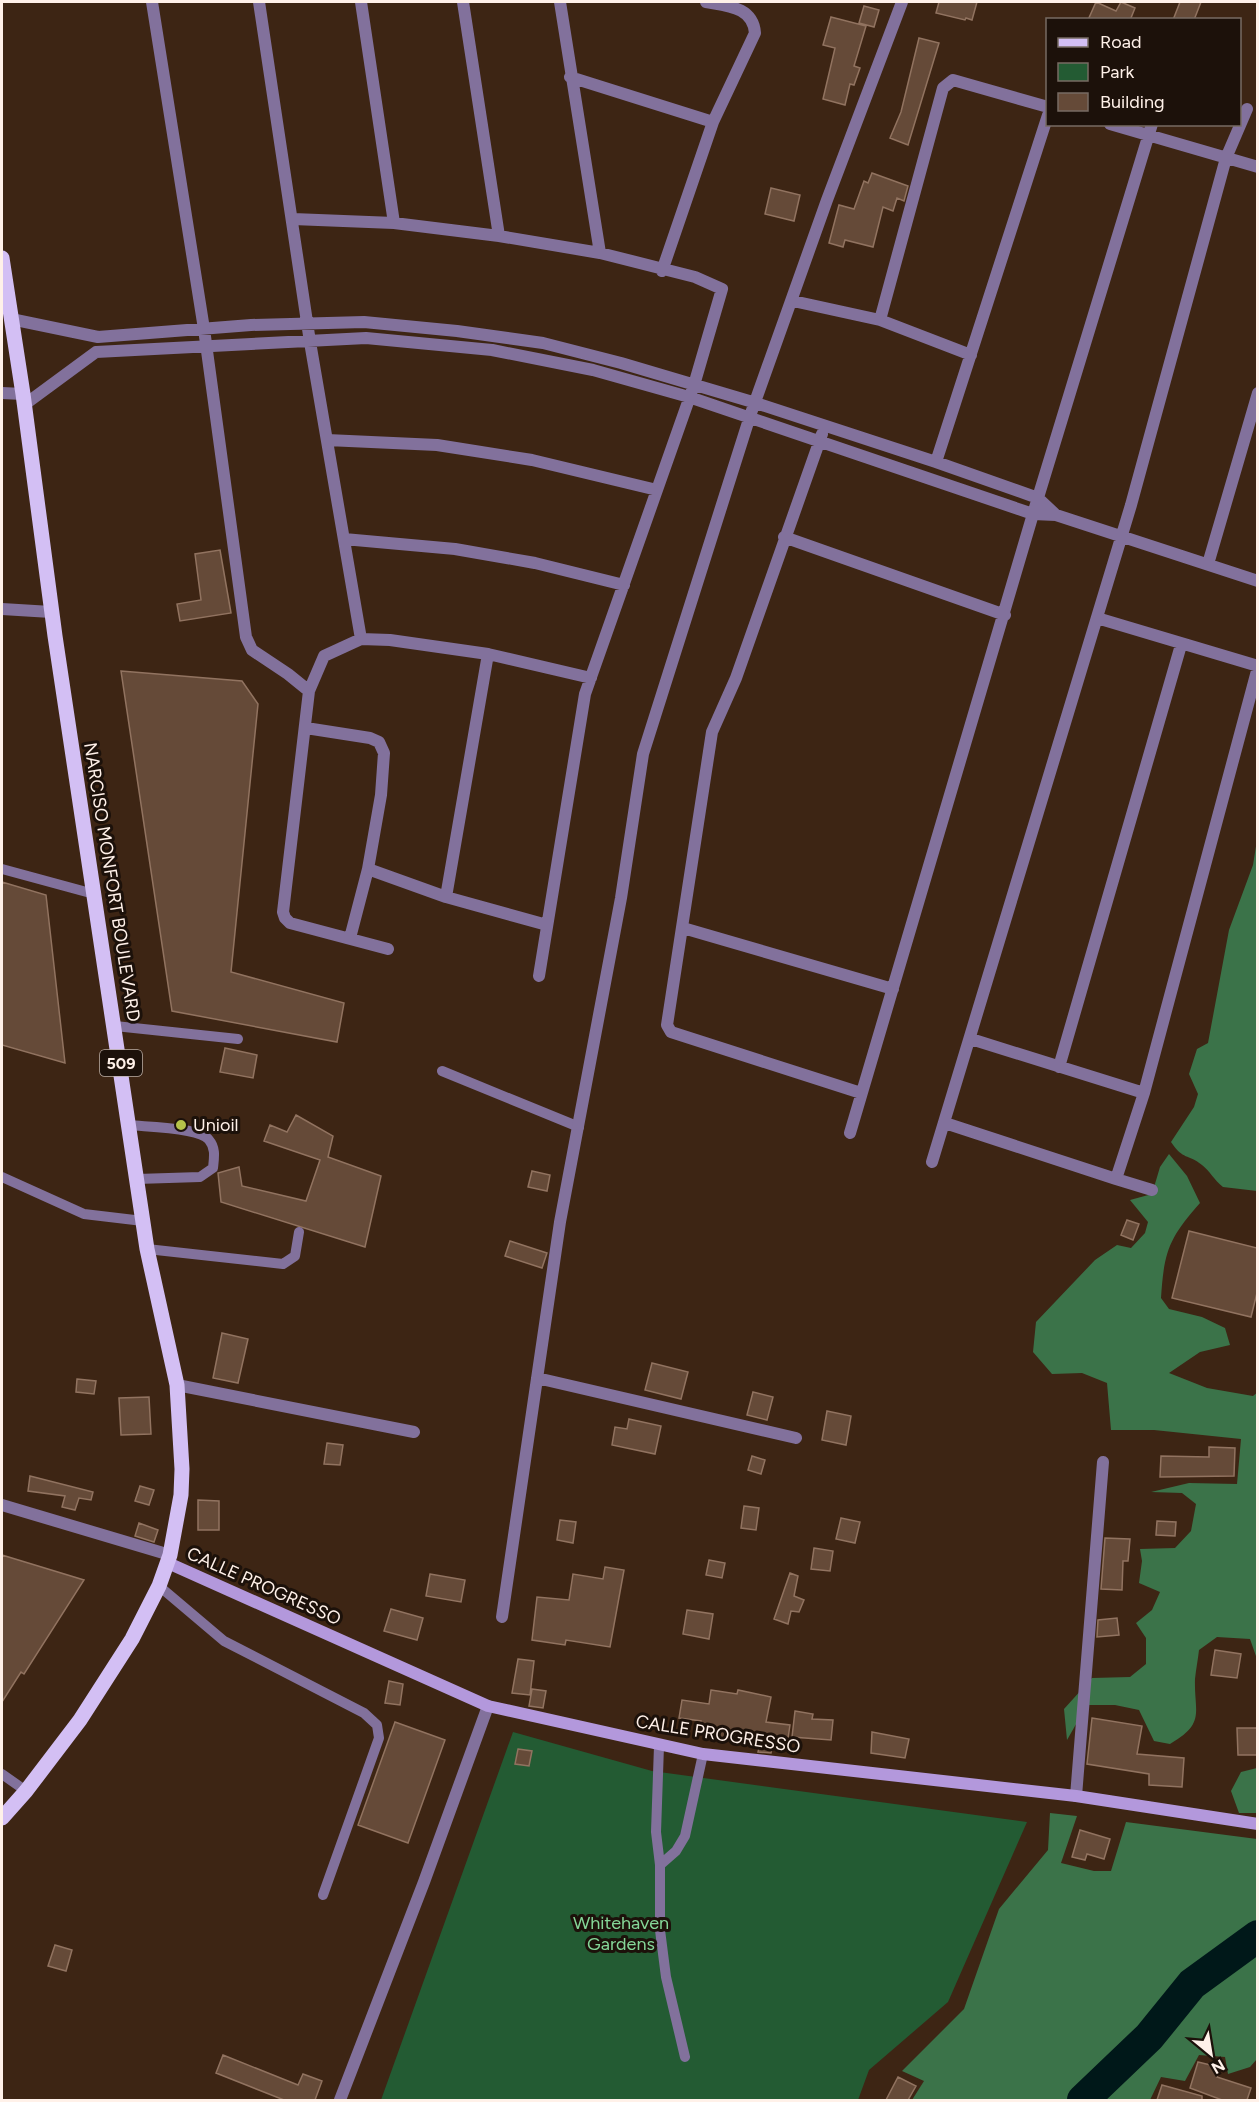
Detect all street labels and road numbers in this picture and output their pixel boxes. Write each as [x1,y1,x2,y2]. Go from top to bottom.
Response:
street label: NARCISO MONFORT BOULEVARD [79,741,145,1023]
road number: 509 [100,1050,142,1076]
street label: CALLE PROGRESSO [184,1542,344,1630]
street label: CALLE PROGRESSO [634,1710,802,1758]

